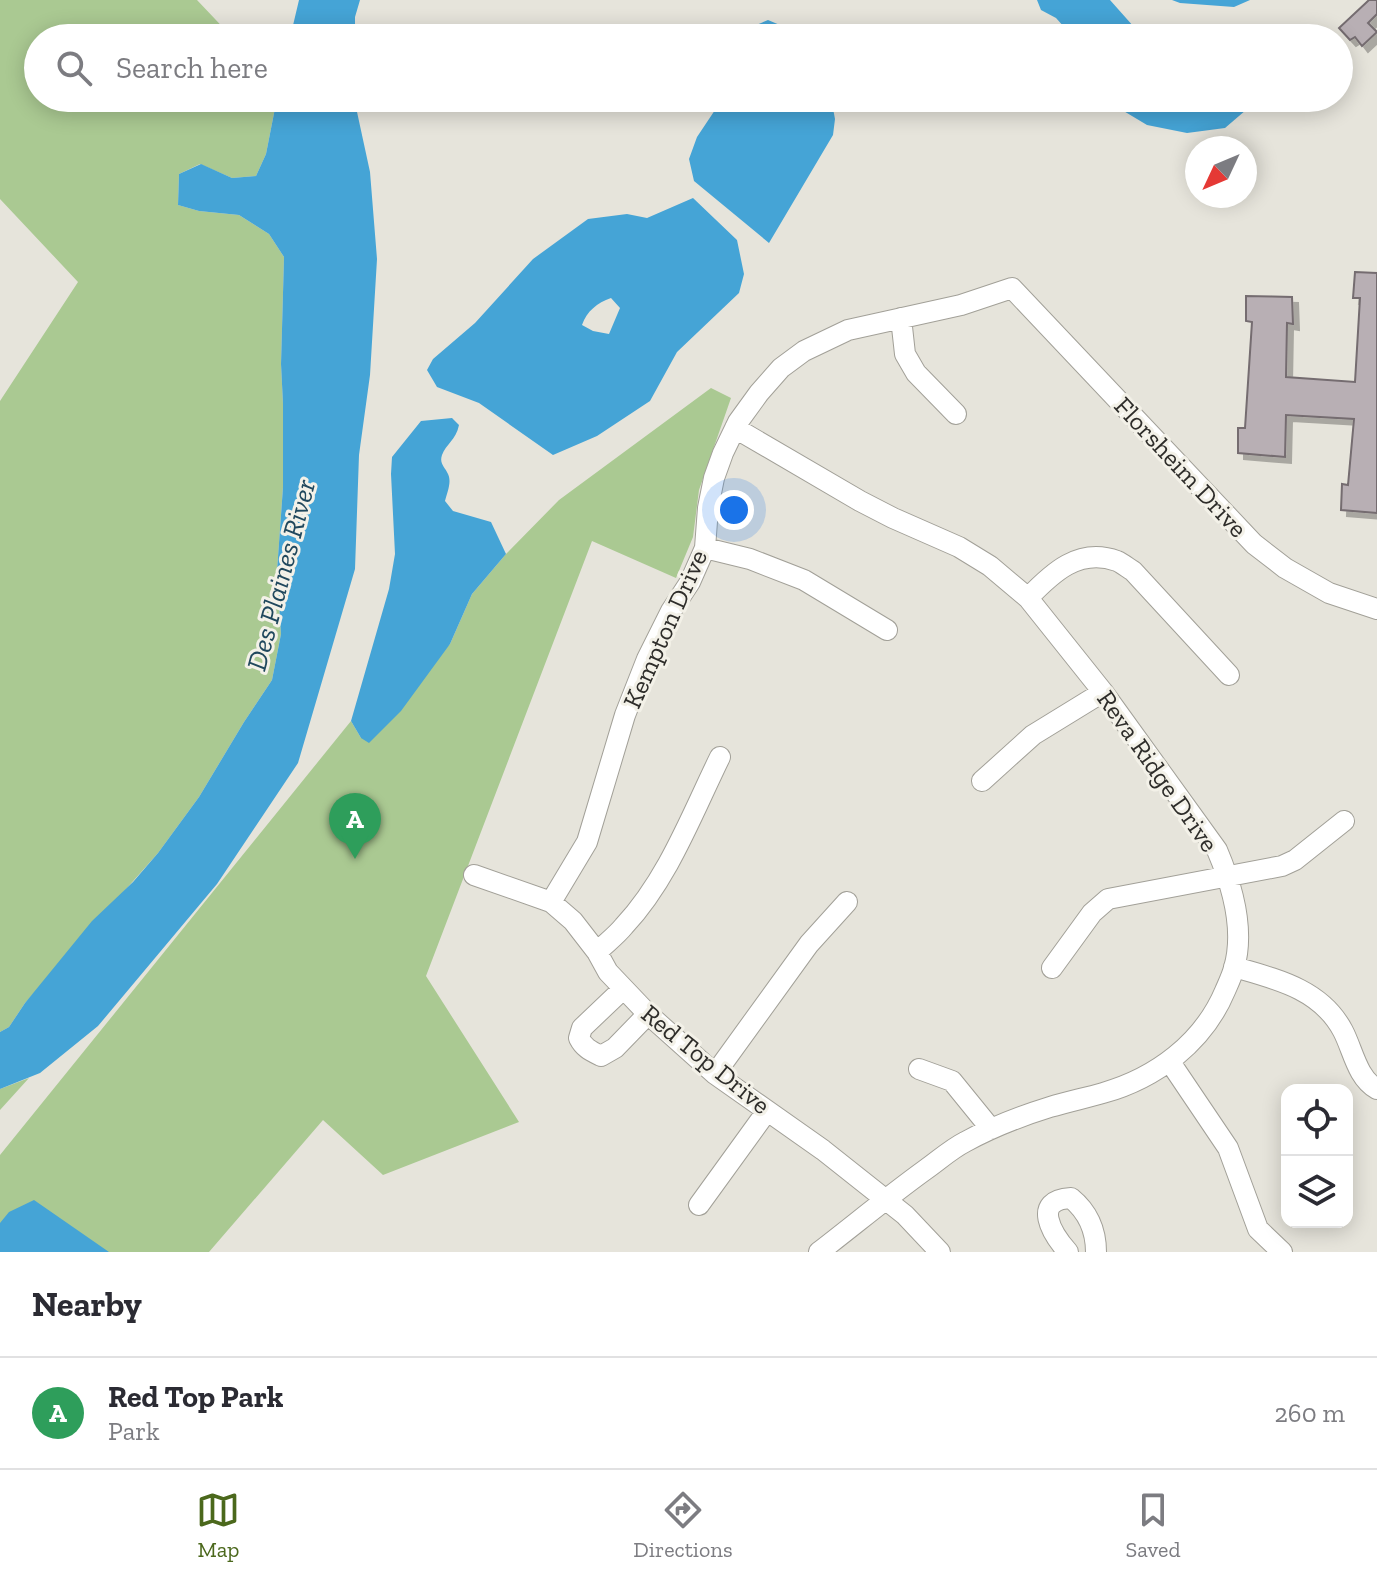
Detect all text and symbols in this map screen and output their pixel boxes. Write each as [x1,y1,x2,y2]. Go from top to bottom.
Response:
search box [24,24,1353,112]
icon: search [52,46,96,90]
text: Search here [116,50,268,86]
north arrow [1185,136,1257,208]
street label: Florsheim Drive [1108,390,1254,544]
water label: Des Plaines River [240,476,322,674]
your location [714,490,754,530]
street label: Kempton Drive [616,545,714,713]
street label: Reva Ridge Drive [1090,684,1226,858]
pin: A [329,793,381,859]
street label: Red Top Drive [635,997,777,1121]
map controls [1281,1084,1353,1228]
button: locate [1281,1084,1353,1156]
button: layers [1281,1156,1353,1228]
text: Nearby [32,1284,142,1325]
text: Red Top Park [108,1379,283,1415]
text: A [49,1397,67,1429]
text: 260 m [1274,1397,1345,1429]
text: Park [108,1415,160,1447]
tab: Map [196,1488,240,1563]
tab: Directions [633,1488,733,1563]
tab: Saved [1125,1488,1181,1563]

